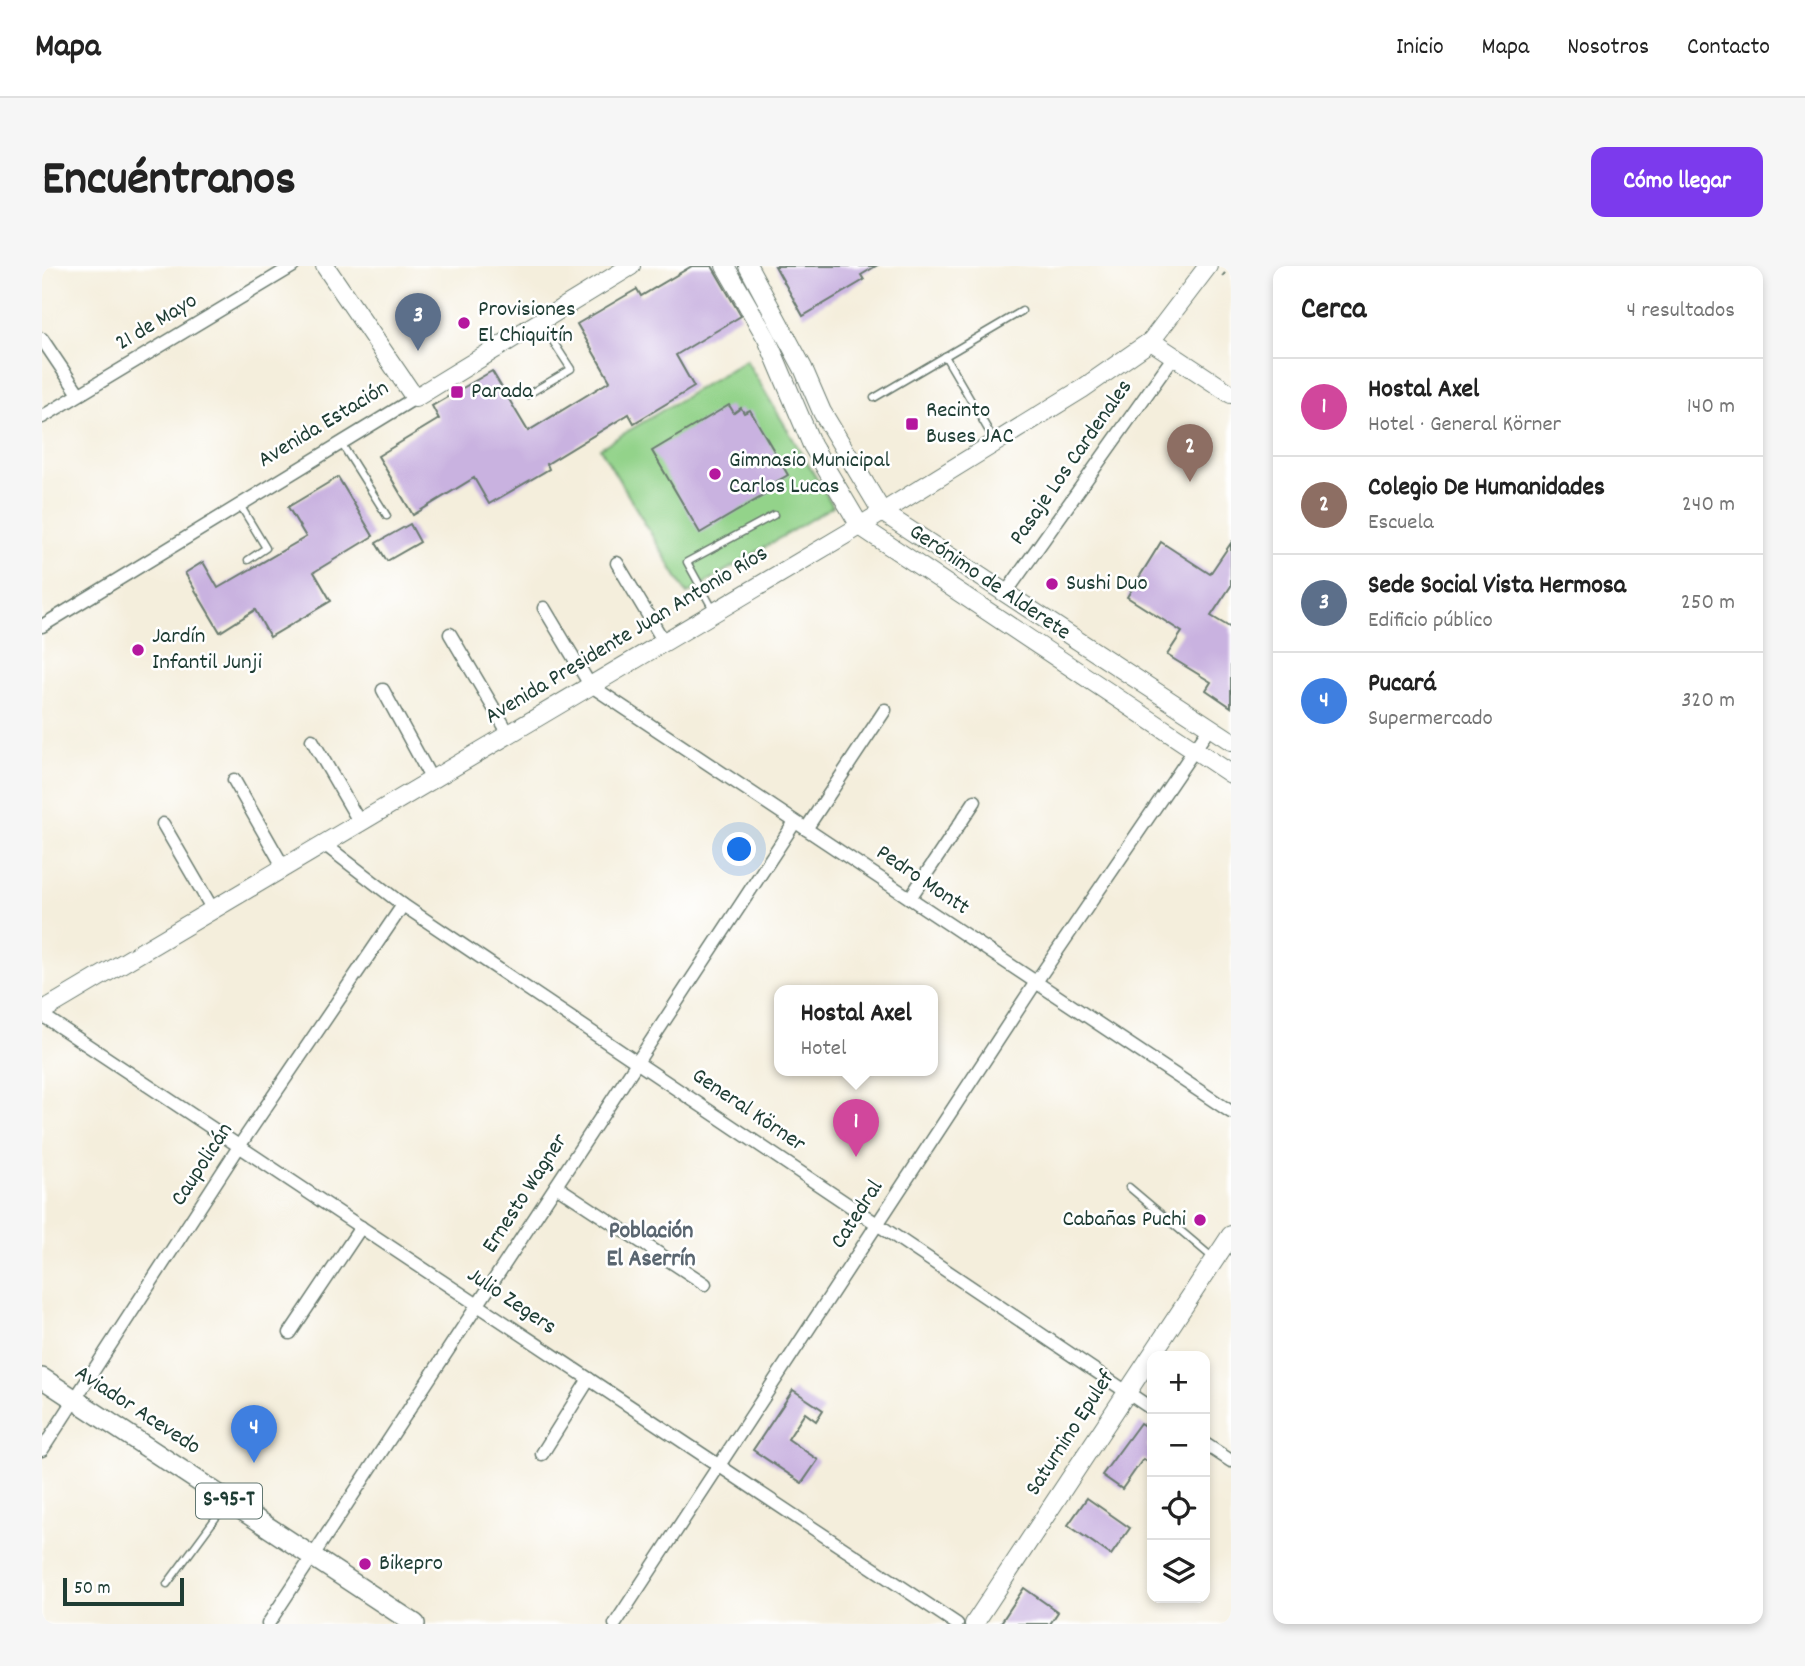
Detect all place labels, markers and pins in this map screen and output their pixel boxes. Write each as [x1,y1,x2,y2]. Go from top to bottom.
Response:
pin: 3 [395,293,441,351]
place label: Provisiones El Chiquitín [478,294,576,353]
marker: Provisiones El Chiquitín [456,315,472,331]
place label: Parada [471,376,534,409]
marker: Parada [449,384,465,400]
place label: Recinto Buses JAC [926,395,1014,454]
marker: Recinto Buses JAC [904,416,920,432]
pin: 2 [1167,424,1213,482]
place label: Gimnasio Municipal Carlos Lucas [729,445,891,504]
marker: Gimnasio Municipal Carlos Lucas [707,466,723,482]
place label: Sushi Duo [1066,568,1148,601]
marker: Sushi Duo [1044,576,1060,592]
place label: Jardín Infantil Junji [152,621,262,680]
marker: Jardín Infantil Junji [130,642,146,658]
pin: 1 [833,1099,879,1157]
place label: Cabañas Puchi [1062,1204,1186,1237]
marker: Cabañas Puchi [1192,1212,1208,1228]
pin: 4 [231,1405,277,1463]
place label: Bikepro [379,1548,443,1581]
marker: Bikepro [357,1556,373,1572]

